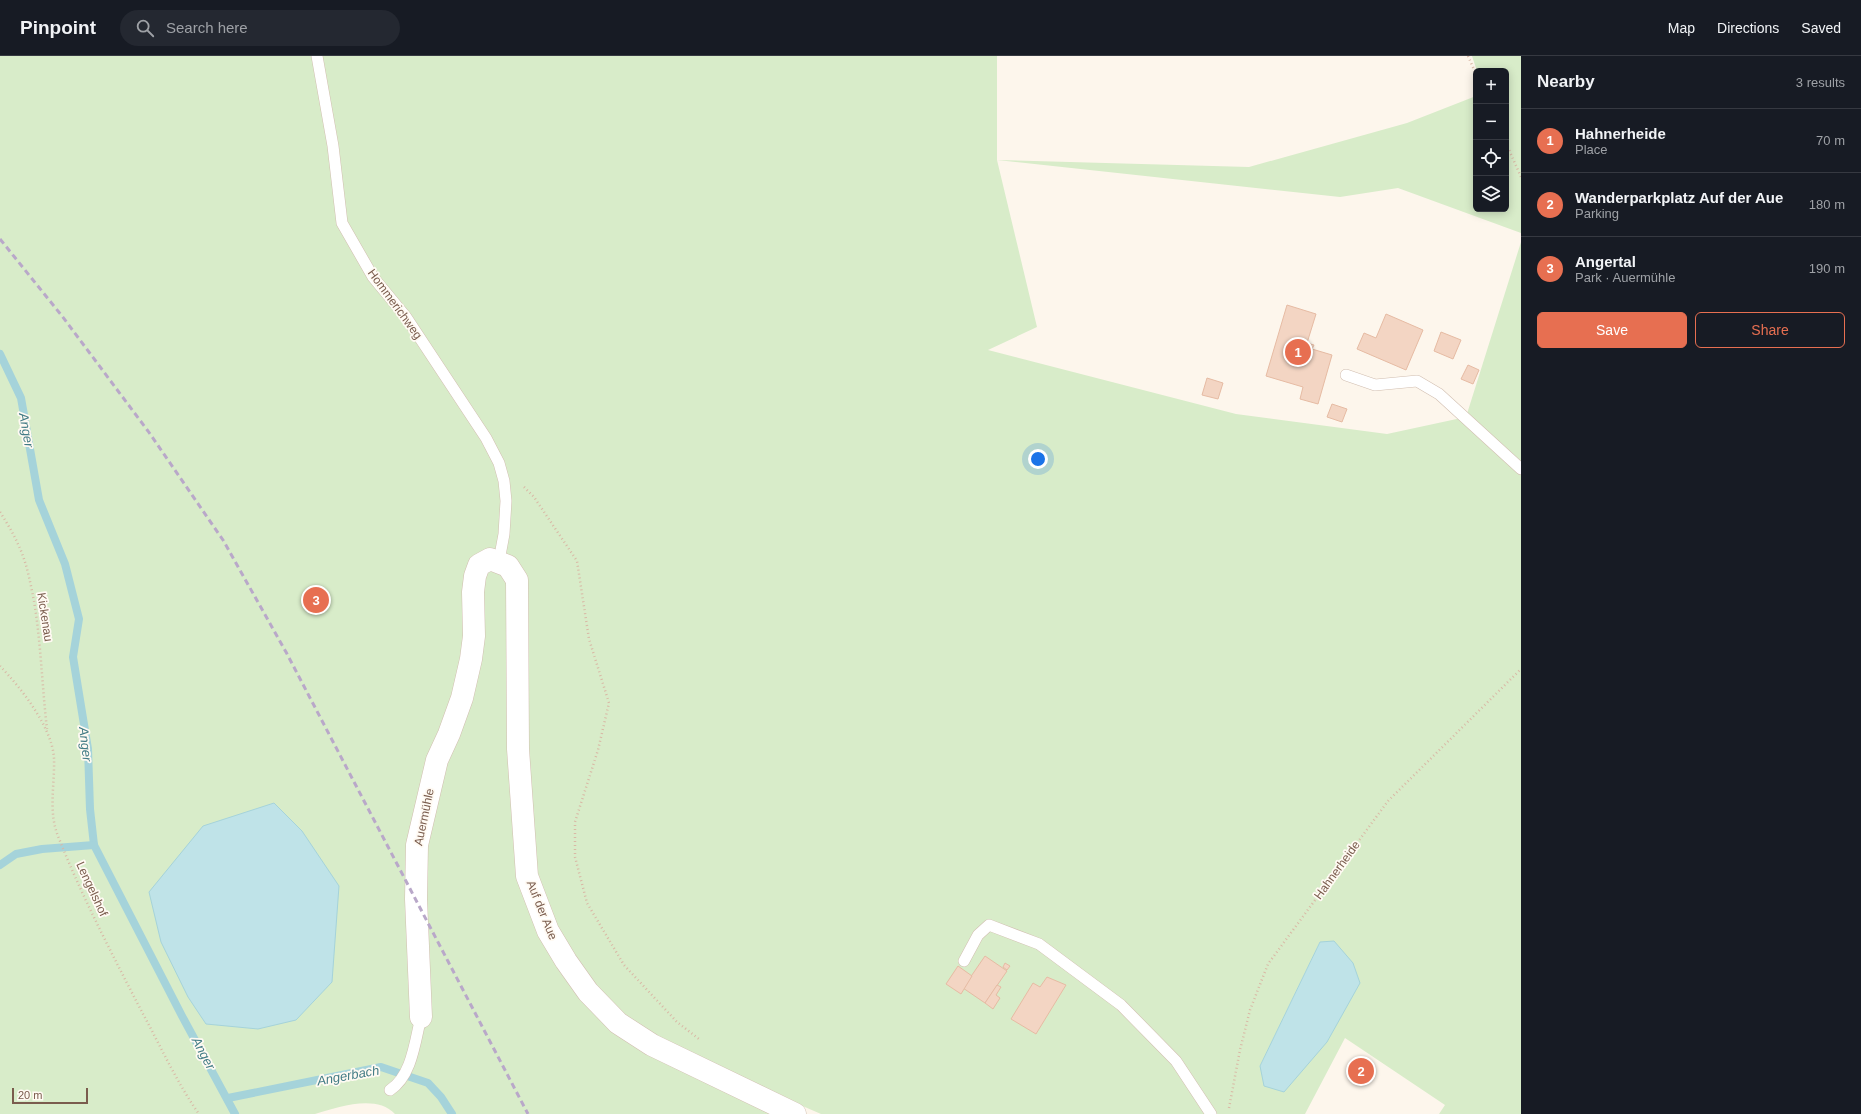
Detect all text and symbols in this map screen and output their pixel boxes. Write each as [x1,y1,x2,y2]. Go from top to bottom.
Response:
search box [120,10,400,46]
text: Pinpoint [20,17,96,38]
icon: search [134,17,156,39]
text: Search here [166,19,248,36]
text: Map [1668,20,1695,36]
text: Directions [1717,20,1779,36]
text: Saved [1801,20,1841,36]
map controls [1473,68,1509,212]
button: + [1473,68,1509,104]
text: Nearby [1537,72,1595,91]
text: 3 results [1796,75,1845,90]
button: − [1473,104,1509,140]
text: Hahnerheide [1575,125,1666,142]
text: 1 [1546,133,1554,148]
text: 70 m [1816,133,1845,148]
button: locate [1473,140,1509,176]
text: Place [1575,142,1608,157]
button: layers [1473,176,1509,212]
text: Wanderparkplatz Auf der Aue [1575,189,1783,206]
text: 2 [1546,197,1554,212]
text: 180 m [1809,197,1845,212]
text: Parking [1575,206,1619,221]
text: Angertal [1575,253,1636,270]
text: 3 [1546,261,1554,276]
text: 190 m [1809,261,1845,276]
street label: Hommerichweg [365,266,425,342]
text: Park · Auermühle [1575,270,1675,285]
button: Save [1537,312,1687,348]
button: Share [1695,312,1845,348]
pin: 1 [1285,337,1311,367]
water label: Anger [16,411,37,449]
your location [1028,449,1048,469]
pin: 3 [303,585,329,615]
street label: Kickenau [34,592,56,642]
water label: Anger [76,725,95,763]
street label: Auermühle [411,787,437,847]
street label: Hahnerheide [1311,838,1363,902]
street label: Lengelshof [73,859,111,919]
street label: Auf der Aue [524,878,560,942]
water label: Anger [188,1034,219,1073]
pin: 2 [1348,1056,1374,1086]
water label: Angerbach [315,1063,380,1089]
scale bar [12,1086,88,1105]
text: 20 m [18,1089,42,1101]

